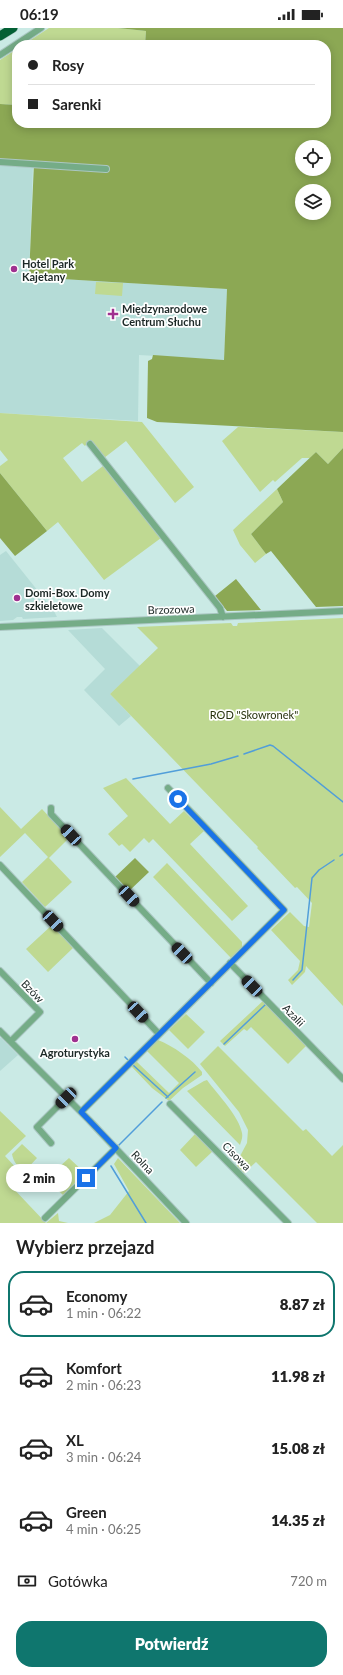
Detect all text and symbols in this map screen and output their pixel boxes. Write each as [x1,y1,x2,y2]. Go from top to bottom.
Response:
text: 06:19 [20,5,59,23]
text: Rosy [52,56,84,74]
text: Sarenki [52,95,101,113]
map controls [295,140,331,220]
button: locate [295,140,331,176]
button: layers [295,184,331,220]
place label: Hotel Park Kajetany [22,257,74,283]
marker: Hotel Park Kajetany [9,264,19,274]
place label: Międzynarodowe Centrum Słuchu [122,302,207,328]
marker: Międzynarodowe Centrum Słuchu [107,308,119,320]
place label: Domi-Box. Domy szkieletowe [25,586,110,612]
marker: Domi-Box. Domy szkieletowe [12,593,22,603]
street label: Brzozowa [147,602,195,616]
park label: ROD "Skowronek" [210,708,298,721]
route start [169,790,187,808]
car [58,822,84,848]
car [116,883,142,909]
car [40,908,66,934]
car [169,940,195,966]
car [239,973,265,999]
street label: Bzów [19,977,47,1005]
car [125,999,151,1025]
street label: Azalii [280,1001,308,1029]
marker: Agroturystyka [70,1034,80,1044]
place label: Agroturystyka [39,1046,110,1059]
car [53,1085,79,1111]
street label: Cisowa [220,1139,254,1173]
street label: Rolna [129,1148,157,1176]
callout: 2 min [6,1164,72,1192]
route end [77,1169,95,1187]
text: 2 min [23,1170,55,1186]
text: Wybierz przejazd [16,1236,155,1258]
icon: car [18,1286,54,1322]
text: Economy [66,1287,127,1305]
text: 8.87 zł [280,1295,325,1313]
text: 1 min · 06:22 [66,1305,141,1321]
icon: car [18,1358,54,1394]
text: Komfort [66,1359,122,1377]
text: 11.98 zł [271,1367,325,1385]
text: 2 min · 06:23 [66,1377,141,1393]
icon: car [18,1430,54,1466]
text: XL [66,1431,84,1449]
text: 15.08 zł [271,1439,325,1457]
text: 3 min · 06:24 [66,1449,141,1465]
icon: car [18,1502,54,1538]
text: Green [66,1503,107,1521]
text: 14.35 zł [271,1511,325,1529]
text: 4 min · 06:25 [66,1521,141,1537]
icon: cash [16,1570,38,1592]
text: Gotówka [48,1572,108,1590]
text: 720 m [290,1573,327,1589]
button: Potwierdź [16,1621,327,1667]

